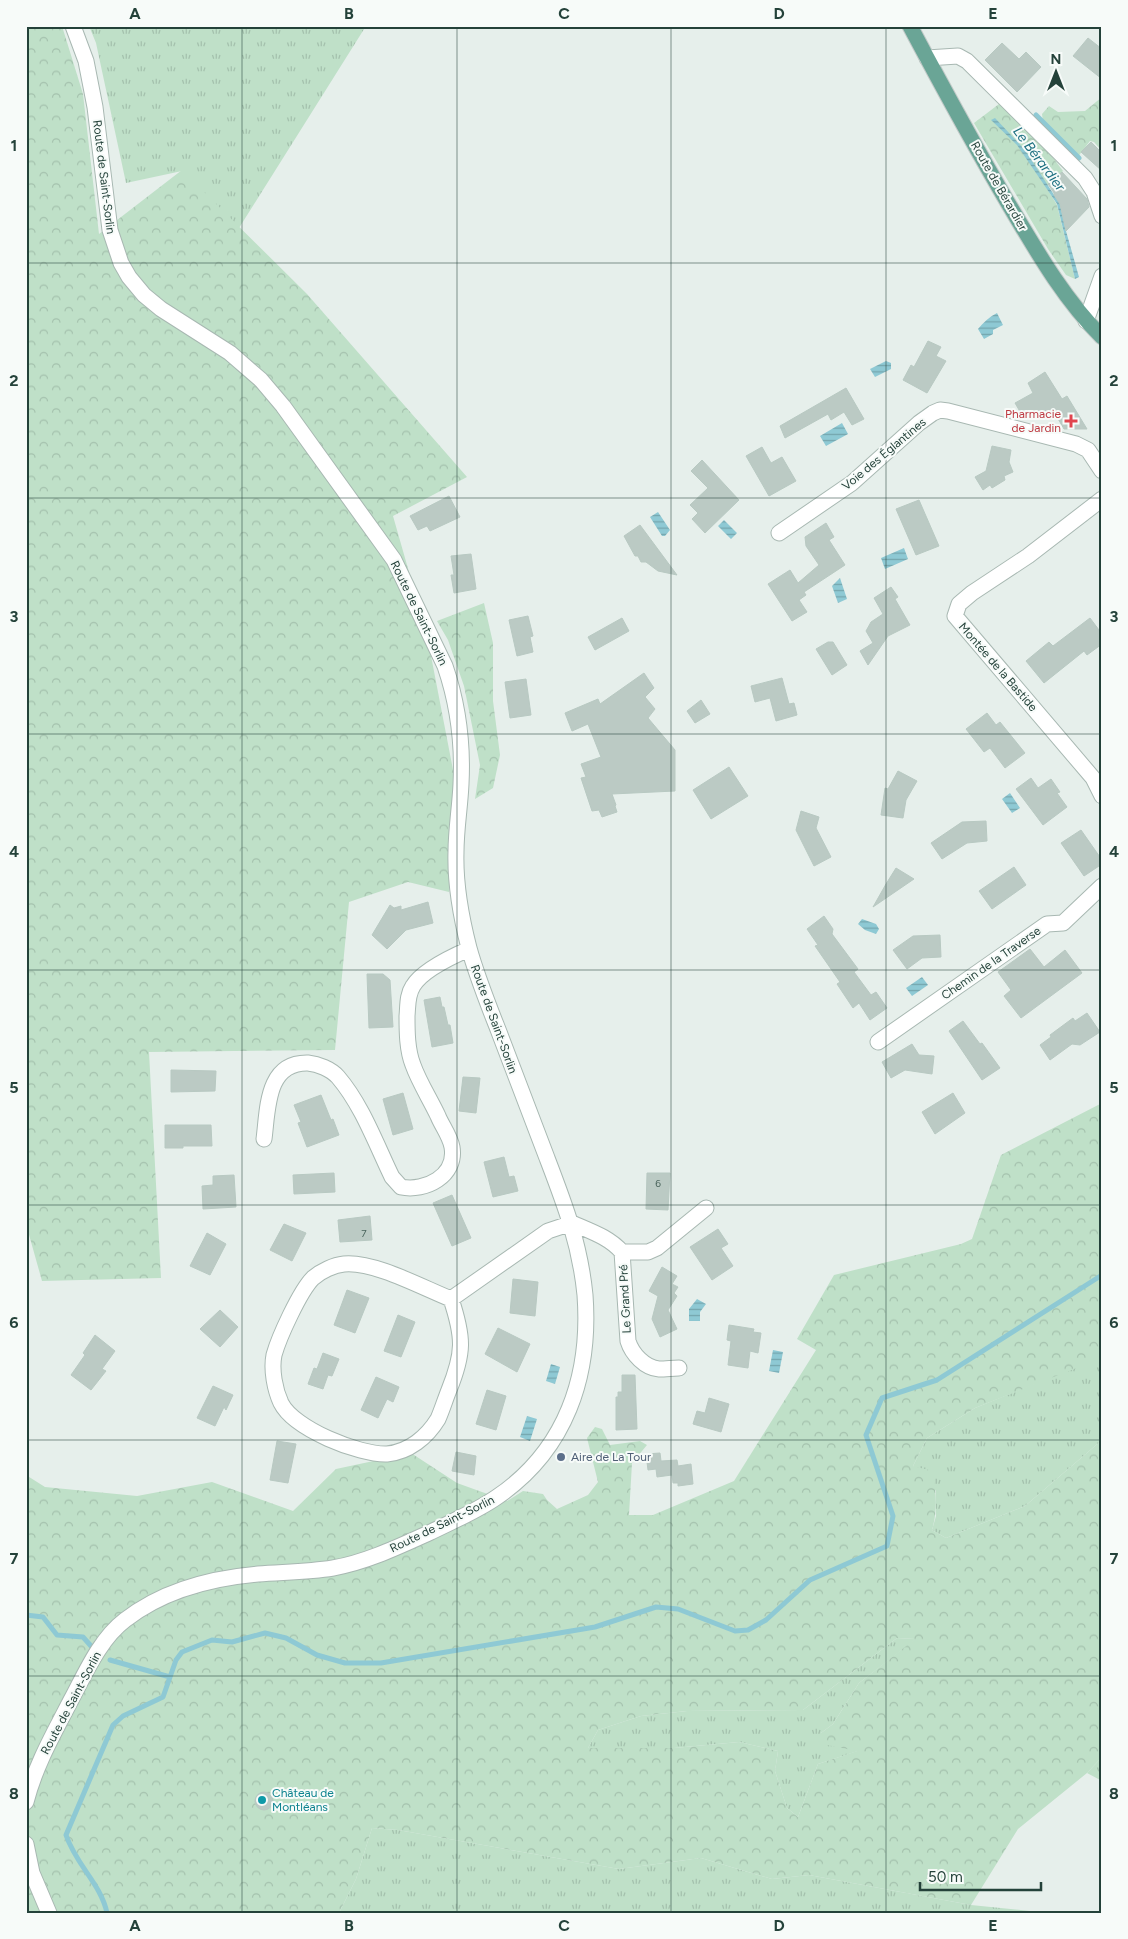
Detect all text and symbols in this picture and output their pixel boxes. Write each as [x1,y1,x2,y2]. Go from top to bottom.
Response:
text: A [129,4,141,23]
text: B [344,4,354,23]
text: C [558,4,570,23]
text: D [773,4,785,23]
text: E [988,4,998,23]
north arrow [1030,48,1080,98]
text: N [1051,51,1061,68]
street label: Route de Saint-Sorlin [90,119,118,235]
water label: Le Bérardier [1009,123,1069,196]
text: 1 [11,136,17,155]
text: 1 [1111,136,1117,155]
street label: Route de Bérardier [968,139,1030,233]
text: 2 [9,371,19,390]
text: 2 [1109,371,1119,390]
place label: Pharmacie de Jardin [1005,407,1061,435]
street label: Voie des Églantines [839,415,929,493]
marker: Pharmacie de Jardin [1065,415,1077,427]
street label: Route de Saint-Sorlin [388,558,451,668]
text: 3 [10,607,19,626]
text: 3 [1110,607,1119,626]
street label: Montée de la Bastide [956,620,1041,714]
text: 4 [9,842,19,861]
text: 4 [1109,842,1119,861]
street label: Chemin de la Traverse [939,923,1044,1003]
street label: Route de Saint-Sorlin [468,963,520,1076]
text: 5 [9,1078,19,1097]
text: 5 [1109,1078,1119,1097]
house number: 6 [655,1177,661,1190]
house number: 7 [361,1227,367,1240]
street label: Le Grand Pré [616,1264,634,1334]
text: 6 [9,1313,19,1332]
text: 6 [1109,1313,1119,1332]
place label: Aire de La Tour [571,1450,651,1464]
marker: Aire de La Tour [555,1451,567,1463]
street label: Route de Saint-Sorlin [387,1492,497,1555]
text: 7 [10,1549,19,1568]
text: 7 [1110,1549,1119,1568]
street label: Route de Saint-Sorlin [38,1649,104,1757]
text: 8 [9,1784,19,1803]
text: 8 [1109,1784,1119,1803]
place label: Château de Montléans [272,1786,334,1814]
marker: Château de Montléans [256,1794,268,1806]
scale bar [920,1859,1042,1891]
text: 50 m [928,1868,963,1886]
text: A [129,1916,141,1935]
text: B [344,1916,354,1935]
text: C [558,1916,570,1935]
text: D [773,1916,785,1935]
text: E [988,1916,998,1935]

